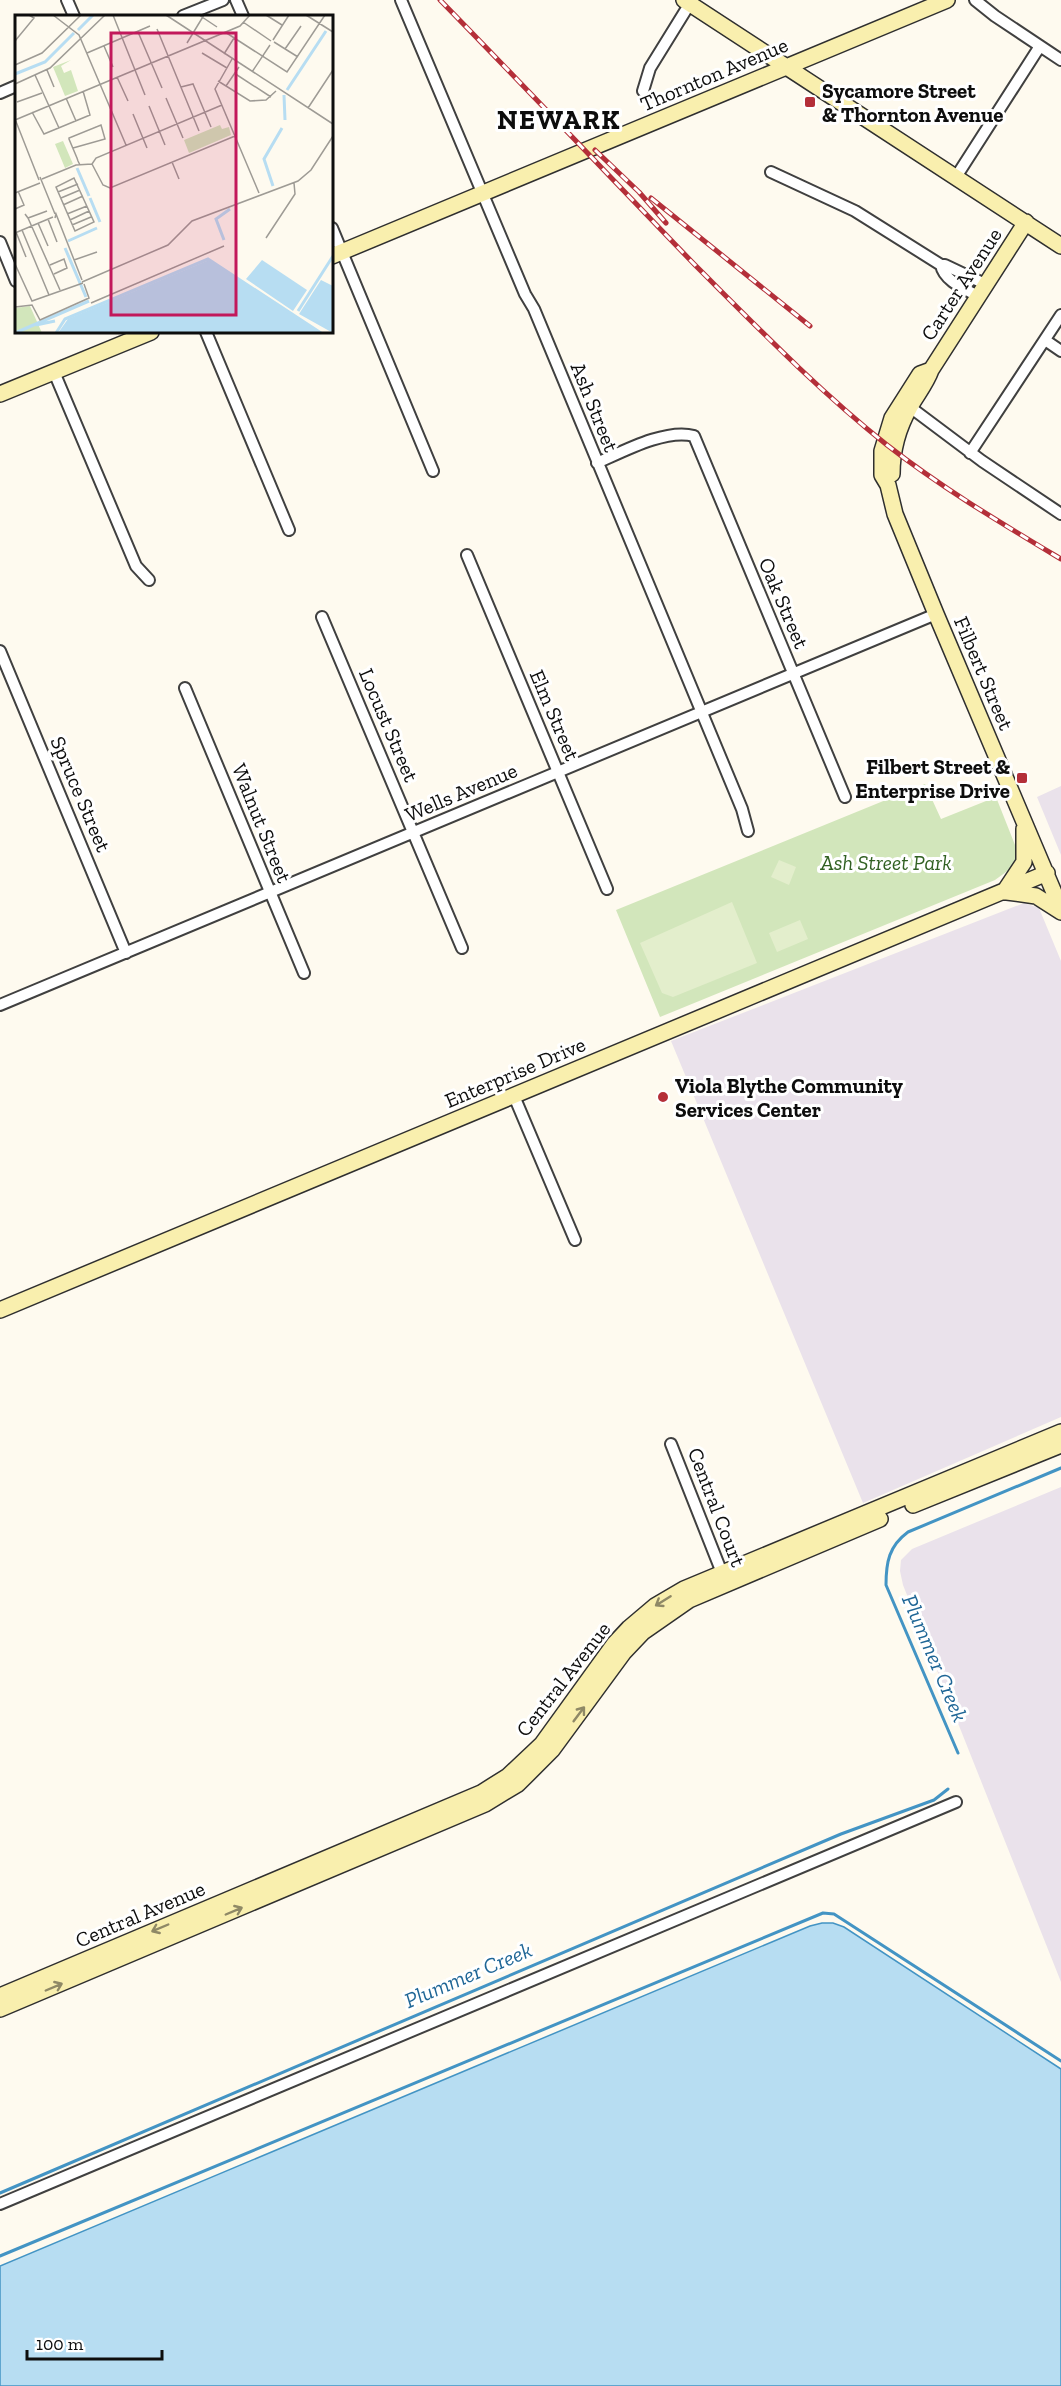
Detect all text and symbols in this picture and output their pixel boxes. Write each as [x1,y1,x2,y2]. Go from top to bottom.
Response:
inset map [15,15,333,333]
street label: Thornton Avenue [637,32,792,116]
place label: Sycamore Street & Thornton Avenue [822,78,1003,127]
marker: Sycamore Street & Thornton Avenue [803,95,817,109]
district label: NEWARK [497,104,621,136]
street label: Carter Avenue [915,223,1007,345]
street label: Ash Street [566,359,624,456]
street label: Oak Street [754,554,814,652]
street label: Filbert Street [949,612,1019,734]
street label: Locust Street [354,665,424,786]
street label: Elm Street [525,666,585,764]
street label: Spruce Street [45,732,117,856]
place label: Filbert Street & Enterprise Drive [855,754,1010,803]
street label: Wells Avenue [401,757,521,827]
street label: Walnut Street [227,760,297,886]
marker: Filbert Street & Enterprise Drive [1015,771,1029,785]
park label: Ash Street Park [819,850,952,875]
street label: Enterprise Drive [441,1031,589,1113]
place label: Viola Blythe Community Services Center [675,1073,903,1122]
marker: Viola Blythe Community Services Center [656,1090,670,1104]
street label: Central Court [683,1444,751,1570]
water label: Plummer Creek [896,1590,974,1726]
one-way arrow [655,1596,672,1608]
street label: Central Avenue [511,1617,616,1741]
one-way arrow [573,1706,586,1722]
street label: Central Avenue [71,1875,209,1953]
one-way arrow [224,1905,242,1916]
one-way arrow [152,1923,170,1934]
water label: Plummer Creek [400,1936,536,2014]
one-way arrow [44,1981,63,1992]
scale bar [27,2323,162,2361]
text: 100 m [36,2333,84,2355]

